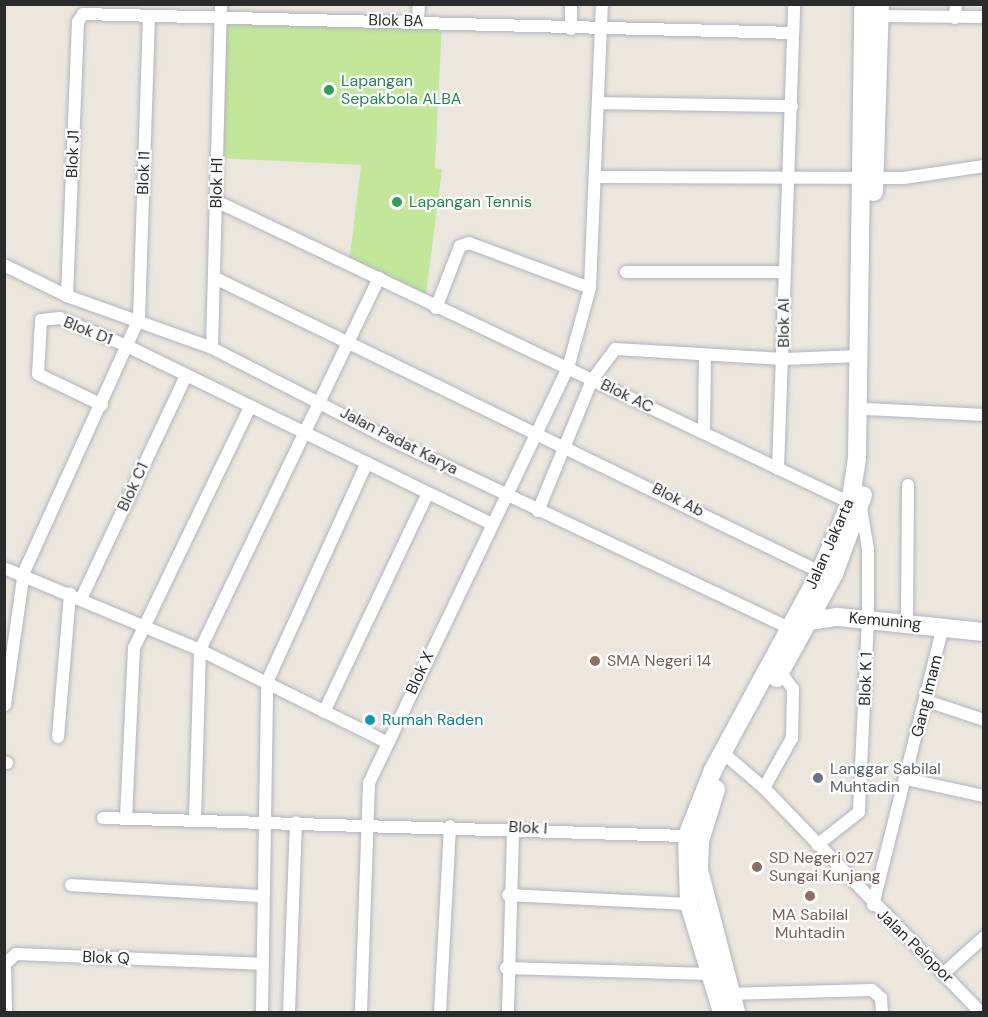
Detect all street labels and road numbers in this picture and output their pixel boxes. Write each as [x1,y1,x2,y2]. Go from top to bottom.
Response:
street label: Blok BA [368,11,424,31]
street label: Blok J1 [63,130,83,178]
street label: Blok I1 [134,151,154,195]
street label: Blok H1 [207,157,227,209]
street label: Blok AI [774,298,794,348]
street label: Blok D1 [61,313,115,349]
street label: Blok AC [597,375,657,417]
street label: Jalan Padat Karya [337,403,461,479]
street label: Blok C1 [113,460,153,514]
street label: Blok Ab [649,479,707,521]
street label: Jalan Jakarta [802,496,858,592]
street label: Kemuning [848,608,922,634]
street label: Blok X [402,649,438,697]
street label: Blok K 1 [855,652,877,706]
street label: Gang Imam [908,653,946,739]
street label: Blok I [508,817,548,839]
street label: Jalan Pelopor [873,905,957,987]
street label: Blok Q [82,948,130,968]

